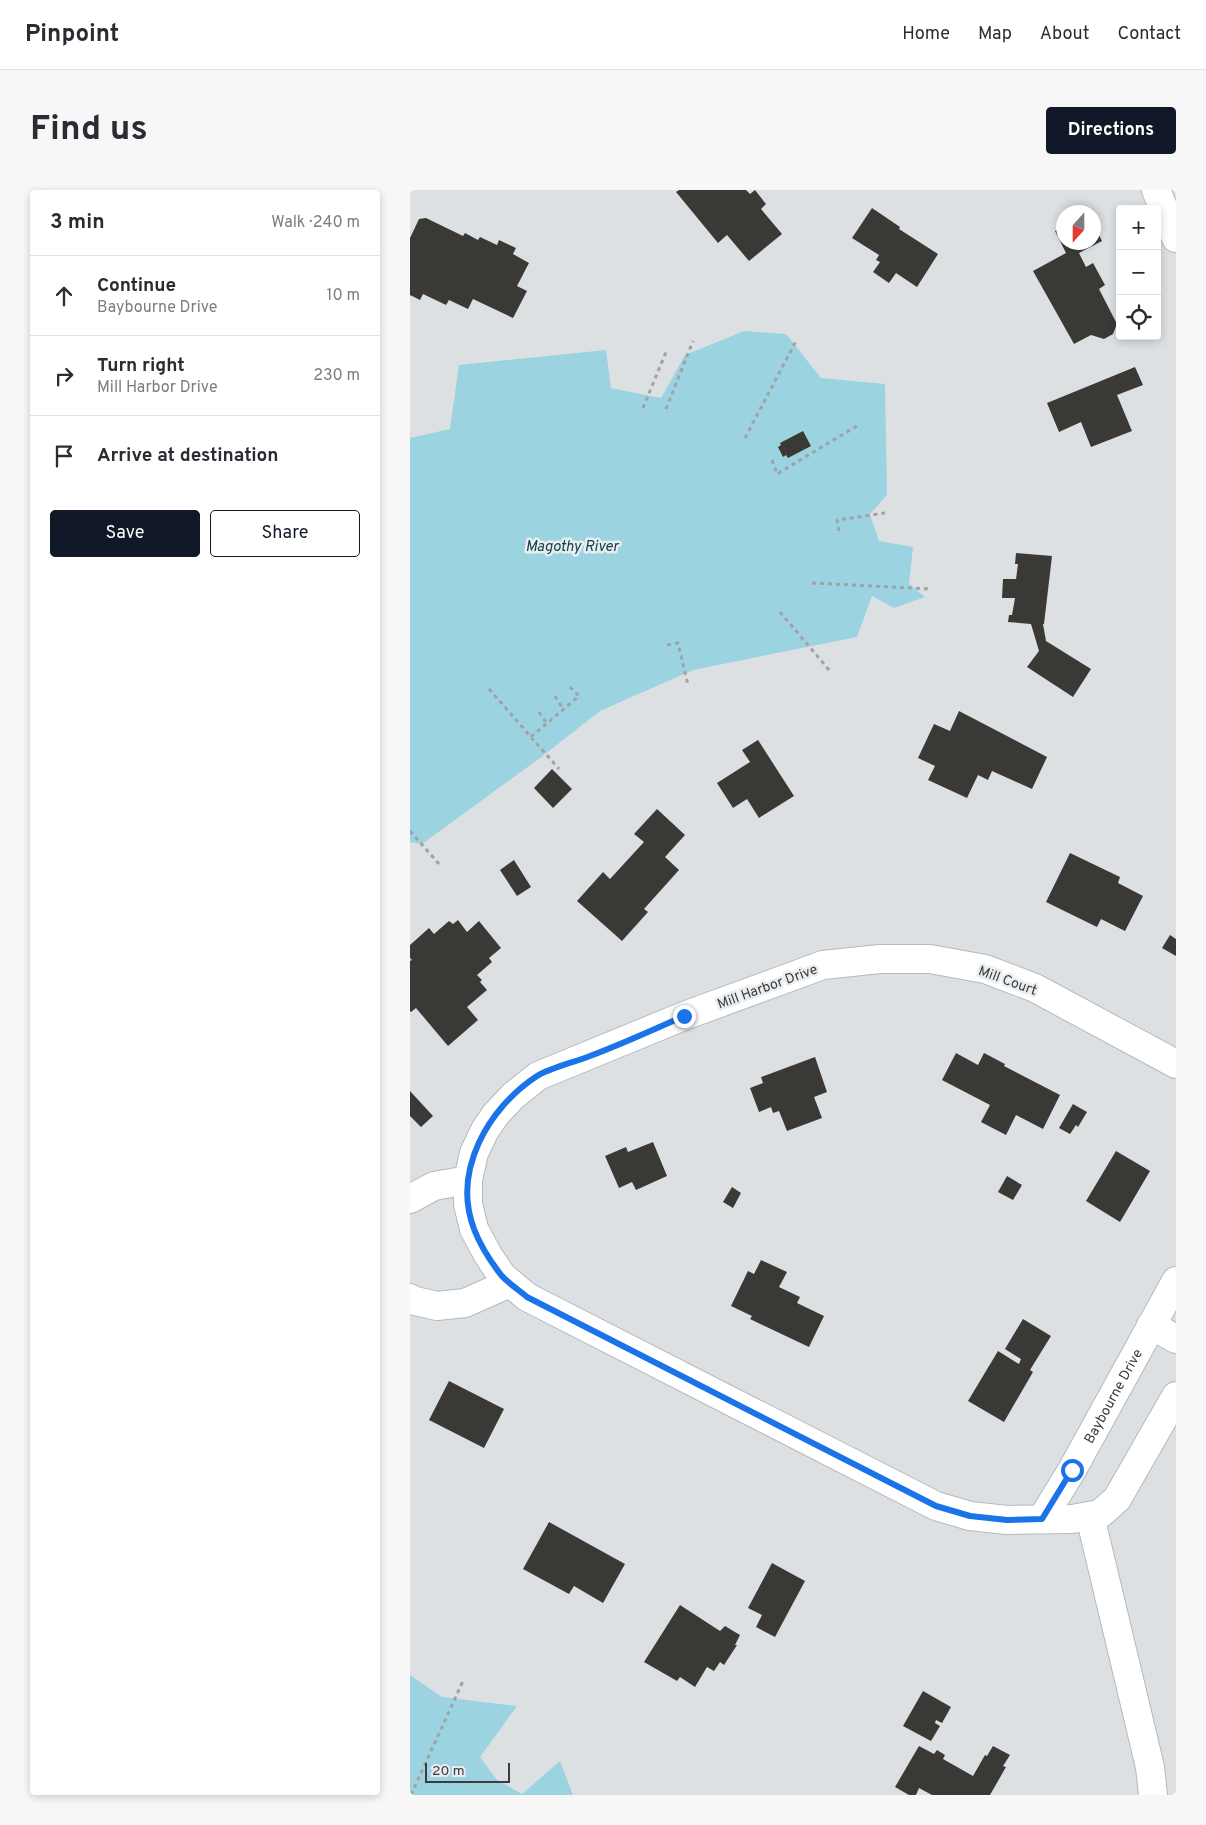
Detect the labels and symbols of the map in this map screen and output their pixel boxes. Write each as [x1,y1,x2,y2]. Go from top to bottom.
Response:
north arrow [1056,205,1101,250]
water label: Magothy River [526,538,620,557]
street label: Mill Harbor Drive [715,961,820,1013]
street label: Mill Court [976,963,1039,1000]
route end [673,1005,696,1028]
street label: Baybourne Drive [1081,1346,1147,1447]
route start [1061,1459,1084,1482]
scale bar [425,1760,510,1783]

